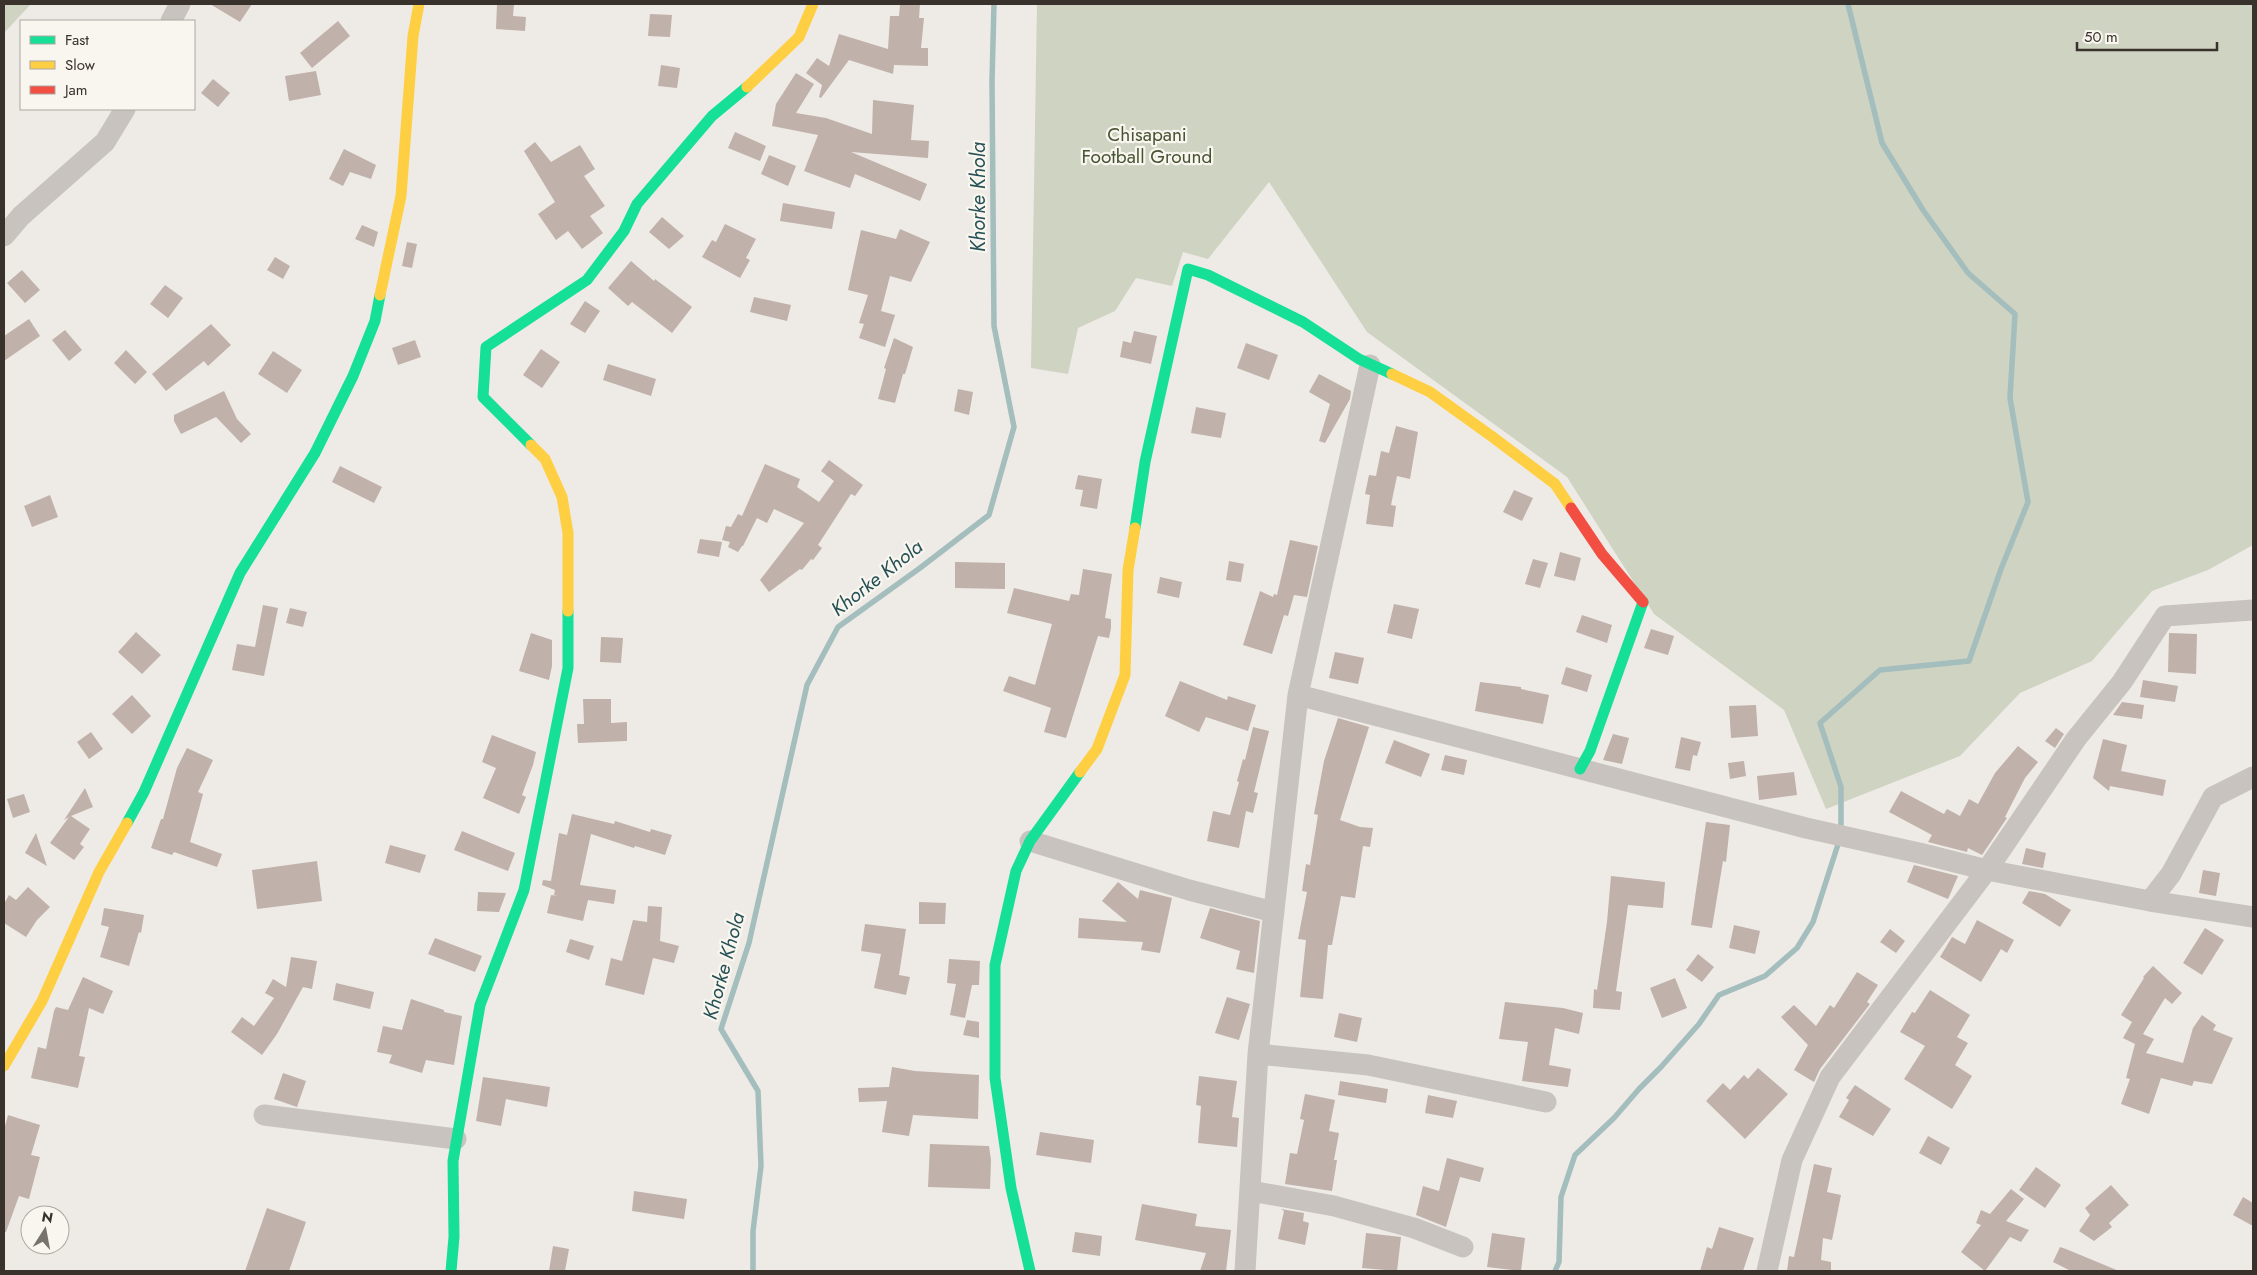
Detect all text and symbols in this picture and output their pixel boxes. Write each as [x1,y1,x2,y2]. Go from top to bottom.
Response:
legend [20,20,195,110]
scale bar [2077,20,2217,52]
text: 50 m [2084,26,2118,48]
text: Fast [65,29,89,51]
text: Slow [65,54,96,76]
text: Jam [63,79,88,101]
park label: Chisapani Football Ground [1082,121,1212,170]
water label: Khorke Khola [964,142,993,252]
water label: Khorke Khola [825,533,929,623]
water label: Khorke Khola [696,909,752,1023]
north arrow [20,1205,70,1255]
text: N [40,1206,55,1228]

